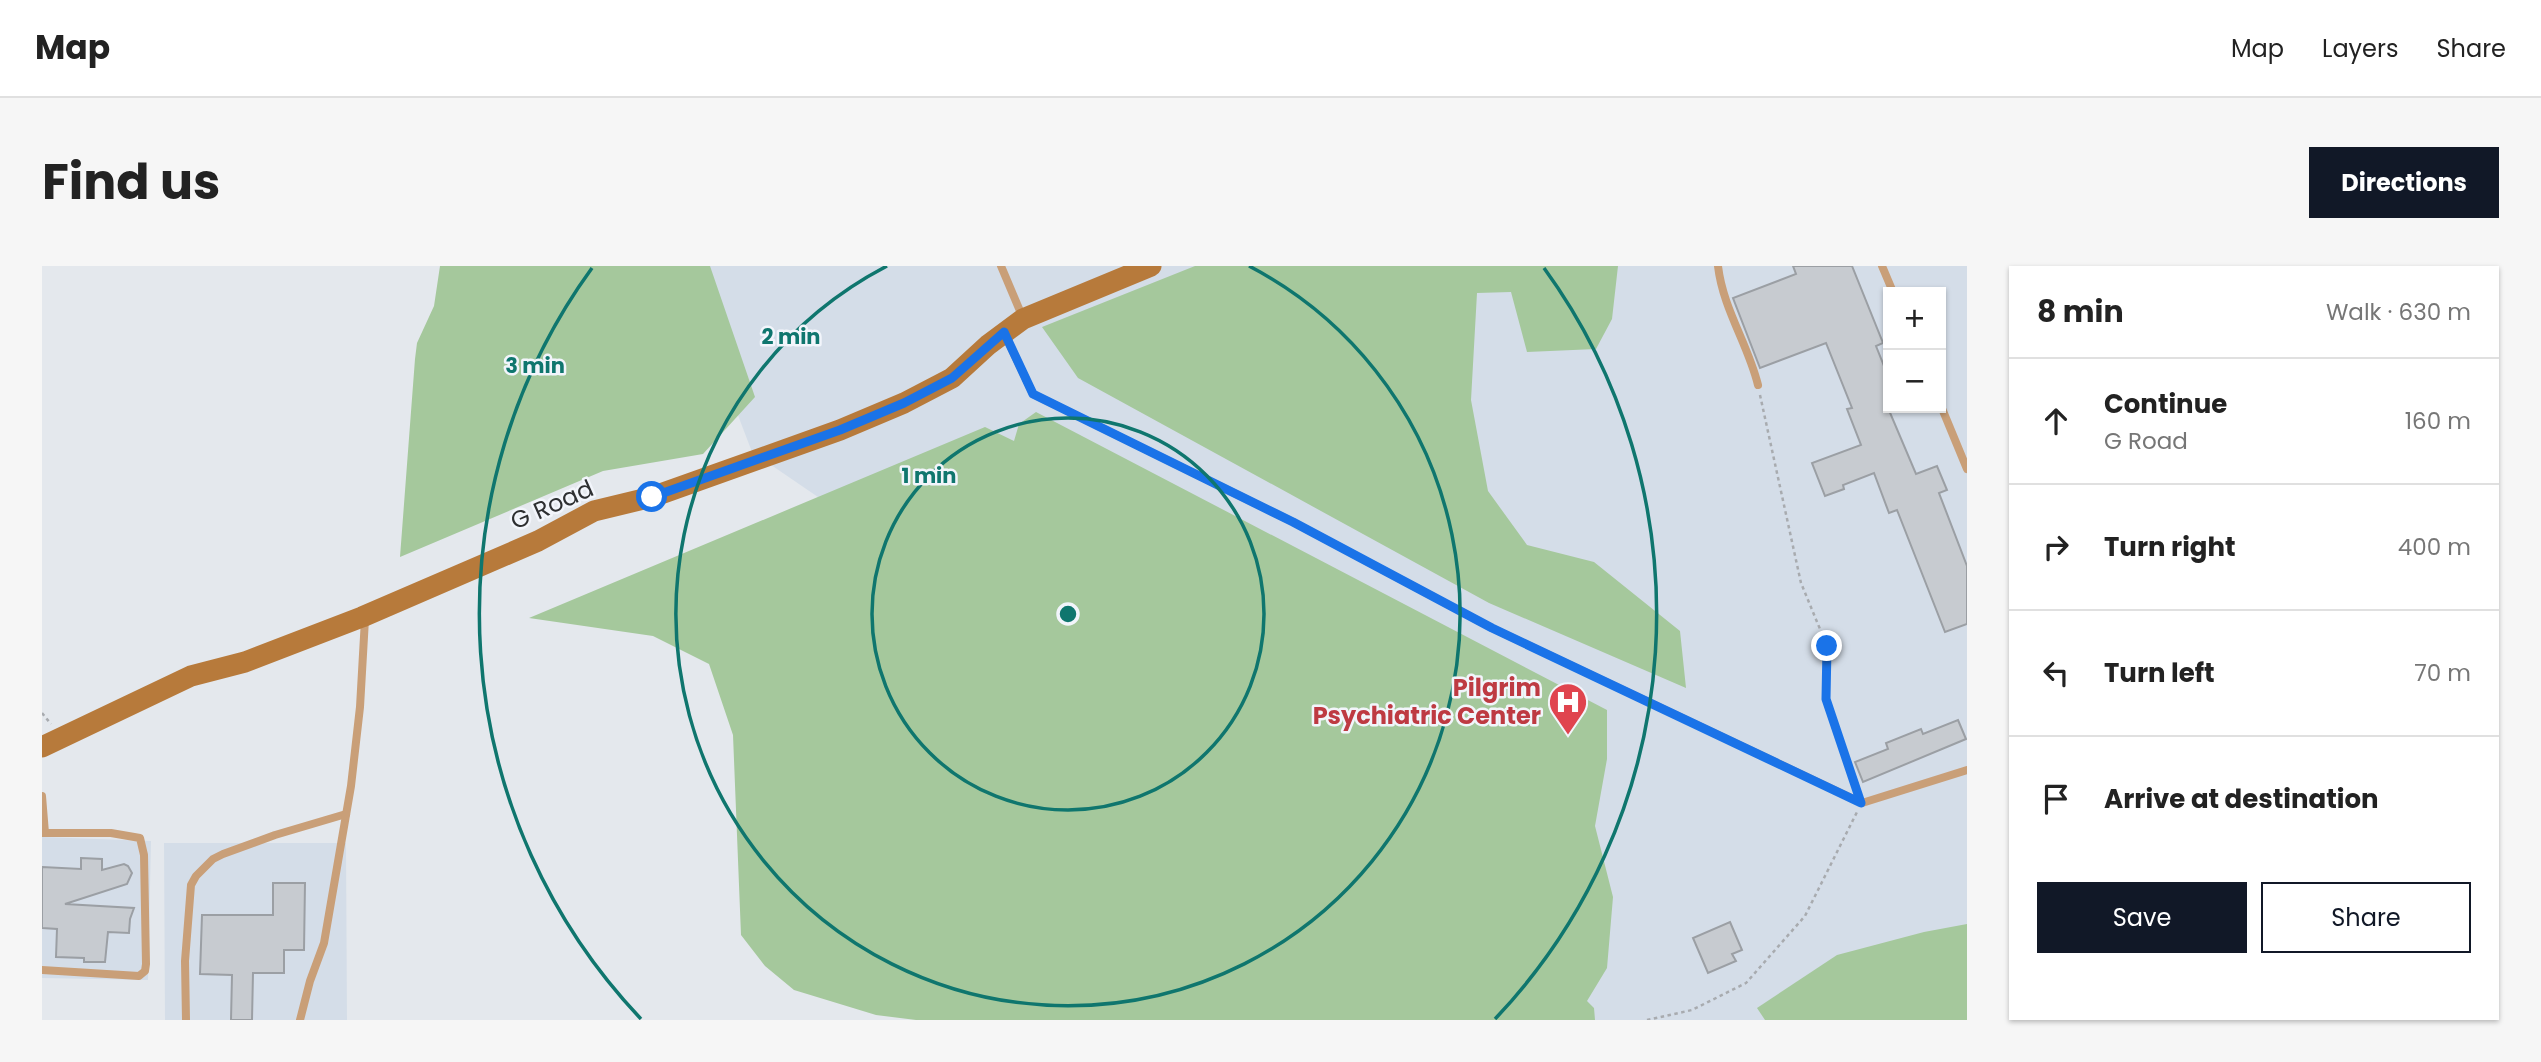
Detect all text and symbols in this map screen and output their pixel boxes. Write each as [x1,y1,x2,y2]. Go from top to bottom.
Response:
text: Map [35,24,110,71]
text: Map [2231,32,2284,65]
text: Layers [2322,32,2398,65]
text: Share [2436,32,2506,65]
button: Directions [2309,147,2499,218]
text: Find us [42,148,220,216]
map controls [1883,287,1946,413]
button: + [1883,287,1946,350]
text: 8 min [2037,290,2124,333]
text: Walk · 630 m [2326,296,2471,328]
text: 2 min [761,322,821,351]
button: − [1883,350,1946,413]
text: 3 min [505,351,565,380]
text: Continue [2104,386,2227,422]
icon: ahead [2037,402,2075,440]
text: 160 m [2405,405,2471,437]
text: G Road [2104,425,2188,457]
text: 1 min [902,461,956,490]
street label: G Road [505,472,598,537]
route start [636,481,667,512]
icon: right [2037,528,2075,566]
text: Turn right [2104,529,2236,565]
text: 400 m [2398,531,2471,563]
centre of rings [1056,602,1080,626]
route end [1811,630,1842,661]
icon: left [2037,654,2075,692]
text: Turn left [2104,655,2215,691]
text: 70 m [2414,657,2471,689]
place label: Pilgrim Psychiatric Center [1313,671,1541,732]
hospital icon: Pilgrim Psychiatric Center [1547,681,1589,736]
icon: arrive [2037,780,2075,818]
text: Arrive at destination [2104,781,2379,817]
button: Save [2037,882,2247,953]
button: Share [2261,882,2471,953]

